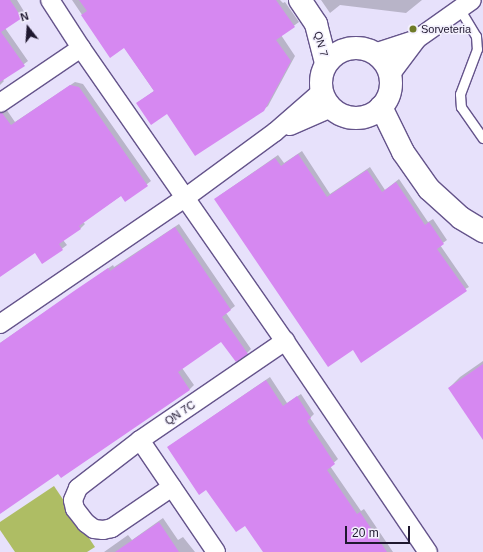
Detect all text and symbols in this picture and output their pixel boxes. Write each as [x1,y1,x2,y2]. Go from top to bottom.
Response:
north arrow [8,8,48,48]
text: N [19,10,30,23]
place label: Sorveteria [421,22,471,36]
marker: Sorveteria [408,24,418,34]
street label: QN 7 [311,30,331,58]
street label: QN 7C [162,398,198,428]
scale bar [347,518,412,544]
text: 20 m [352,526,379,540]

